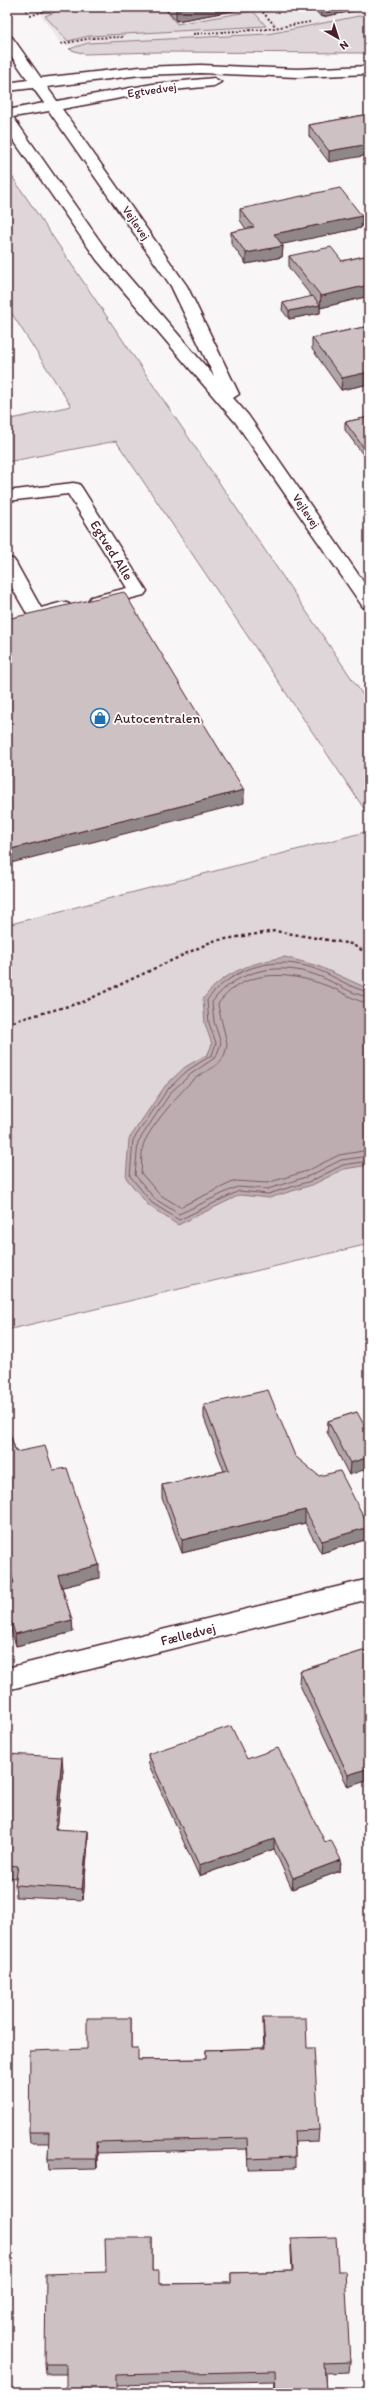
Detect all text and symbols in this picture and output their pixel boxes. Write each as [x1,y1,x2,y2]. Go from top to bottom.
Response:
north arrow [318,18,358,58]
text: N [337,38,351,53]
street label: Egtvedvej [127,80,177,100]
street label: Vejlevej [119,203,153,243]
street label: Vejlevej [289,491,323,531]
street label: Egtved Alle [86,517,137,584]
shop icon: Autocentralen [89,707,111,729]
place label: Autocentralen [114,710,200,727]
street label: Fælledvej [159,1619,217,1650]

